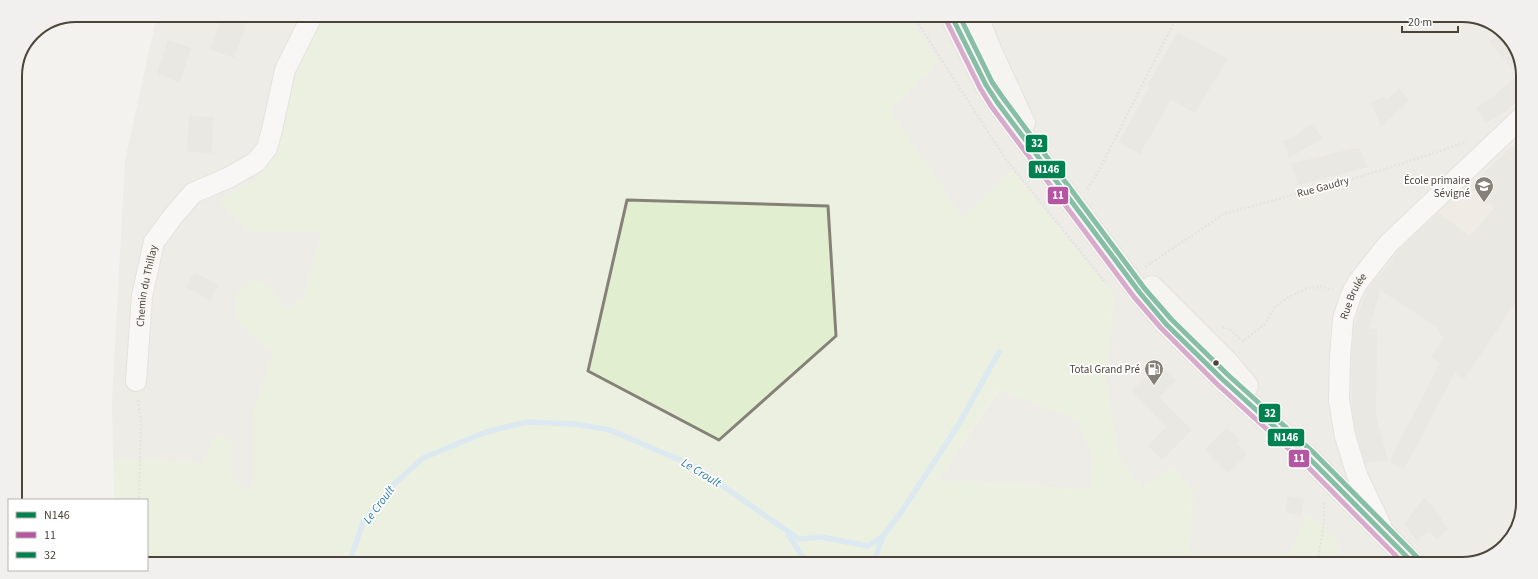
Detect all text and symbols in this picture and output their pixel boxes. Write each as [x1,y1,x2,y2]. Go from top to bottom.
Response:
scale bar [1402,8,1458,34]
text: 20 m [1408,14,1432,31]
line badge: 32 [1025,134,1048,153]
text: 32 [1031,136,1043,151]
line badge: N146 [1028,160,1066,179]
text: N146 [1035,162,1060,177]
street label: Rue Gaudry [1295,173,1351,201]
place label: École primaire Sévigné [1404,173,1471,201]
school or university icon: École primaire Sévigné [1473,175,1495,203]
line badge: 11 [1047,186,1069,205]
text: 11 [1052,188,1064,203]
street label: Chemin du Thillay [132,243,161,327]
street label: Rue Brulée [1336,269,1370,321]
fuel station icon: Total Grand Pré [1143,358,1165,386]
unlabelled marker [1211,358,1221,368]
place label: Total Grand Pré [1069,362,1141,377]
line badge: 32 [1258,403,1281,423]
text: 32 [1264,406,1276,421]
line badge: N146 [1267,428,1305,447]
text: N146 [1274,430,1299,445]
line badge: 11 [1288,449,1310,468]
text: 11 [1293,451,1305,466]
water label: Le Croult [678,455,725,492]
water label: Le Croult [359,482,400,527]
legend [8,499,148,571]
text: N146 [44,507,70,524]
text: 11 [44,527,56,544]
text: 32 [44,547,56,564]

